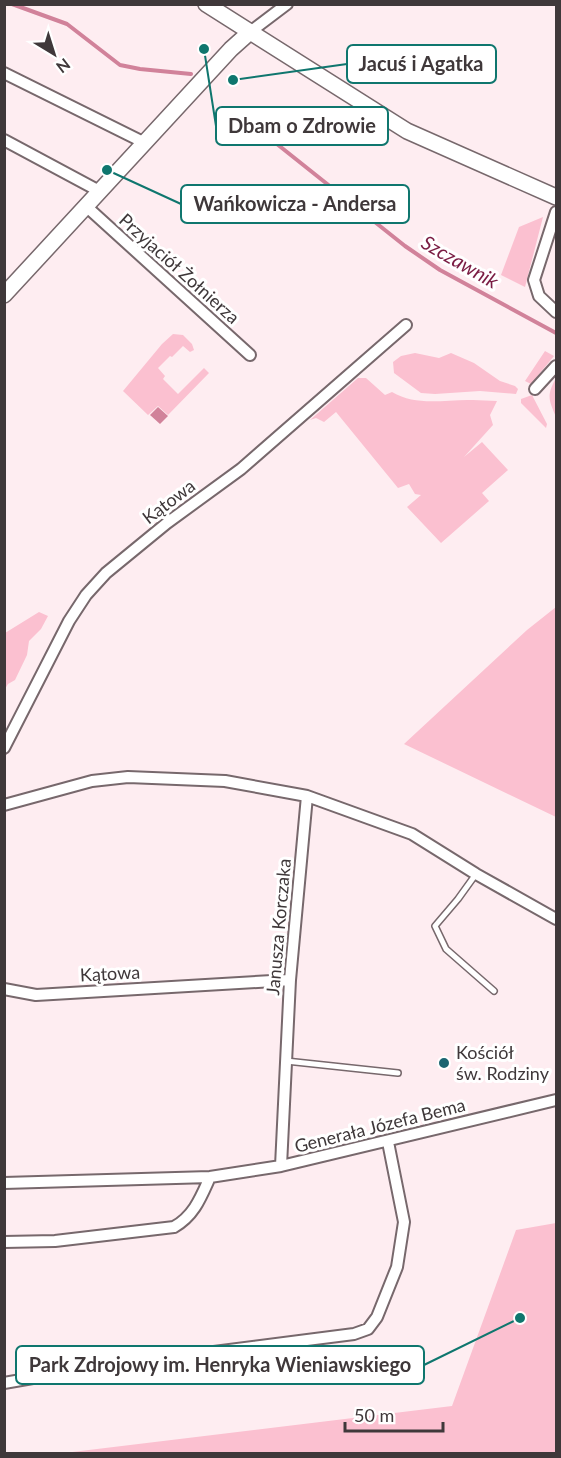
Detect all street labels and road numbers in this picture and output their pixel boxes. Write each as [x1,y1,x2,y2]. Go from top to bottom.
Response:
street label: Przyjaciół Żołnierza [115,208,244,328]
street label: Kątowa [138,474,199,528]
street label: Janusza Korczaka [261,858,295,996]
street label: Kątowa [79,960,141,986]
street label: Generała Józefa Bema [292,1093,467,1157]

